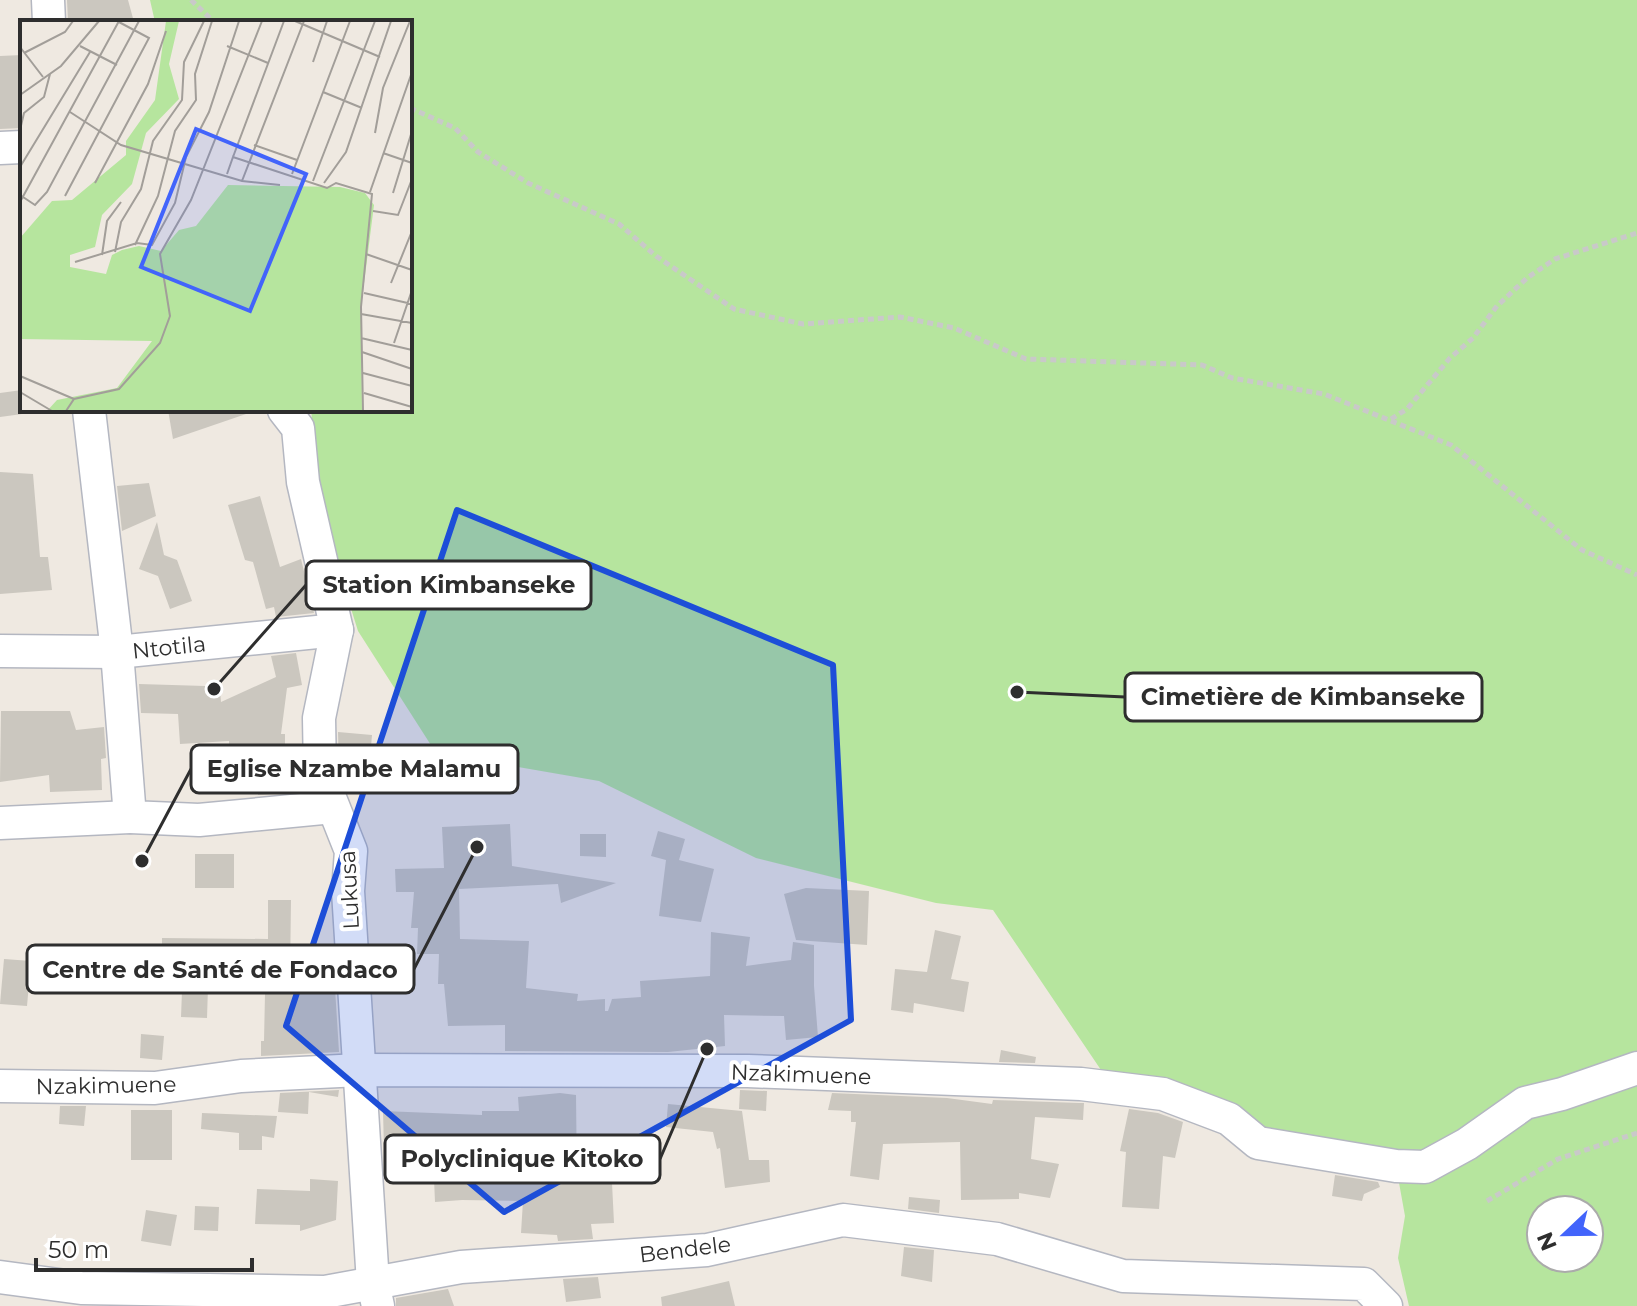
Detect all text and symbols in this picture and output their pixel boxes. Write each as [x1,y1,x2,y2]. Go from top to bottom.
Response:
inset map [20,20,412,412]
callout: Station Kimbanseke [306,561,591,609]
text: Station Kimbanseke [323,570,575,599]
street label: Ntotila [131,630,207,665]
callout: Cimetière de Kimbanseke [1125,673,1482,721]
text: Cimetière de Kimbanseke [1141,682,1465,711]
callout: Eglise Nzambe Malamu [191,745,518,793]
text: Eglise Nzambe Malamu [207,754,501,783]
street label: Lukusa [334,850,365,930]
callout: Centre de Santé de Fondaco [27,945,414,993]
text: Centre de Santé de Fondaco [42,955,398,984]
street label: Nzakimuene [730,1059,872,1090]
street label: Nzakimuene [35,1071,177,1100]
callout: Polyclinique Kitoko [385,1135,660,1183]
text: Polyclinique Kitoko [400,1144,644,1173]
north arrow [1525,1194,1605,1274]
scale bar [36,1222,252,1272]
text: N [1531,1228,1563,1255]
street label: Bendele [638,1230,732,1269]
text: 50 m [48,1235,109,1264]

